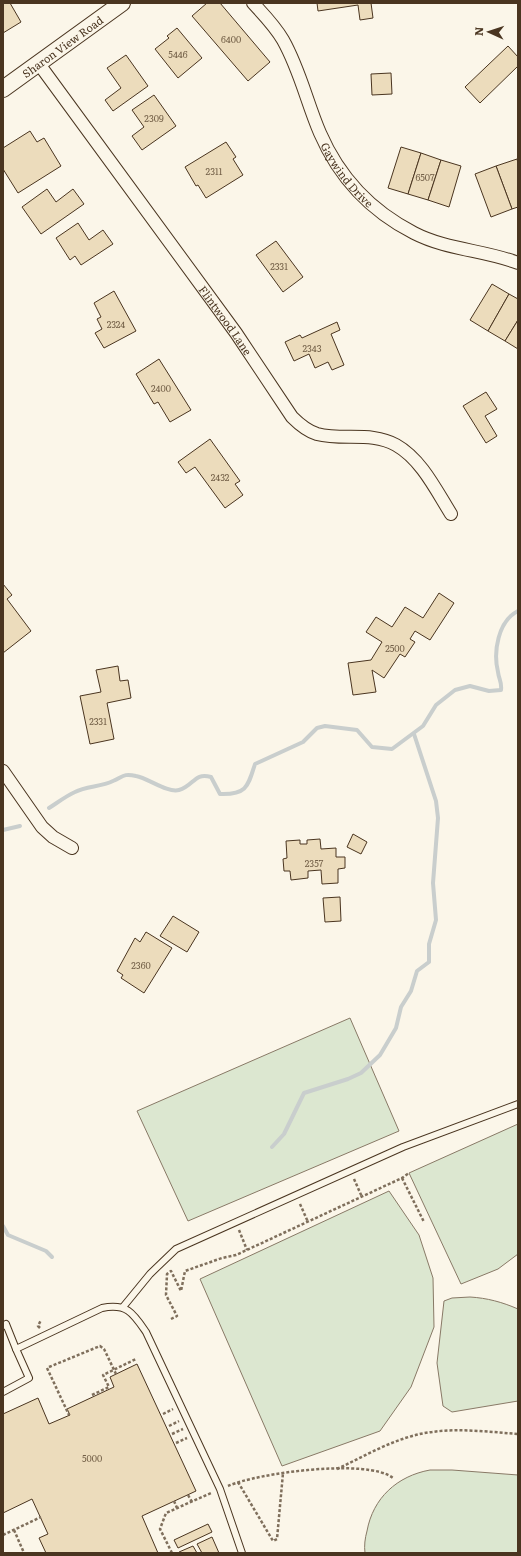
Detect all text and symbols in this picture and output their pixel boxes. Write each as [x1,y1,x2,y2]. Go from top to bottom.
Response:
street label: Sharon View Road [18,11,106,81]
north arrow [469,12,509,52]
text: N [470,26,486,36]
house number: 6400 [221,32,241,46]
house number: 5446 [168,47,188,61]
house number: 2309 [144,111,164,125]
street label: Gaywind Drive [317,139,377,211]
house number: 2311 [206,164,223,178]
house number: 6507 [415,170,435,184]
house number: 2331 [270,259,288,273]
street label: Flintwood Lane [196,282,256,358]
house number: 2324 [107,317,125,331]
house number: 2343 [302,341,322,355]
house number: 2400 [151,381,171,395]
house number: 2432 [211,470,230,484]
house number: 2500 [385,641,405,655]
house number: 2331 [89,714,107,728]
house number: 2357 [305,856,324,870]
house number: 2360 [131,958,151,972]
house number: 5000 [82,1451,102,1465]

